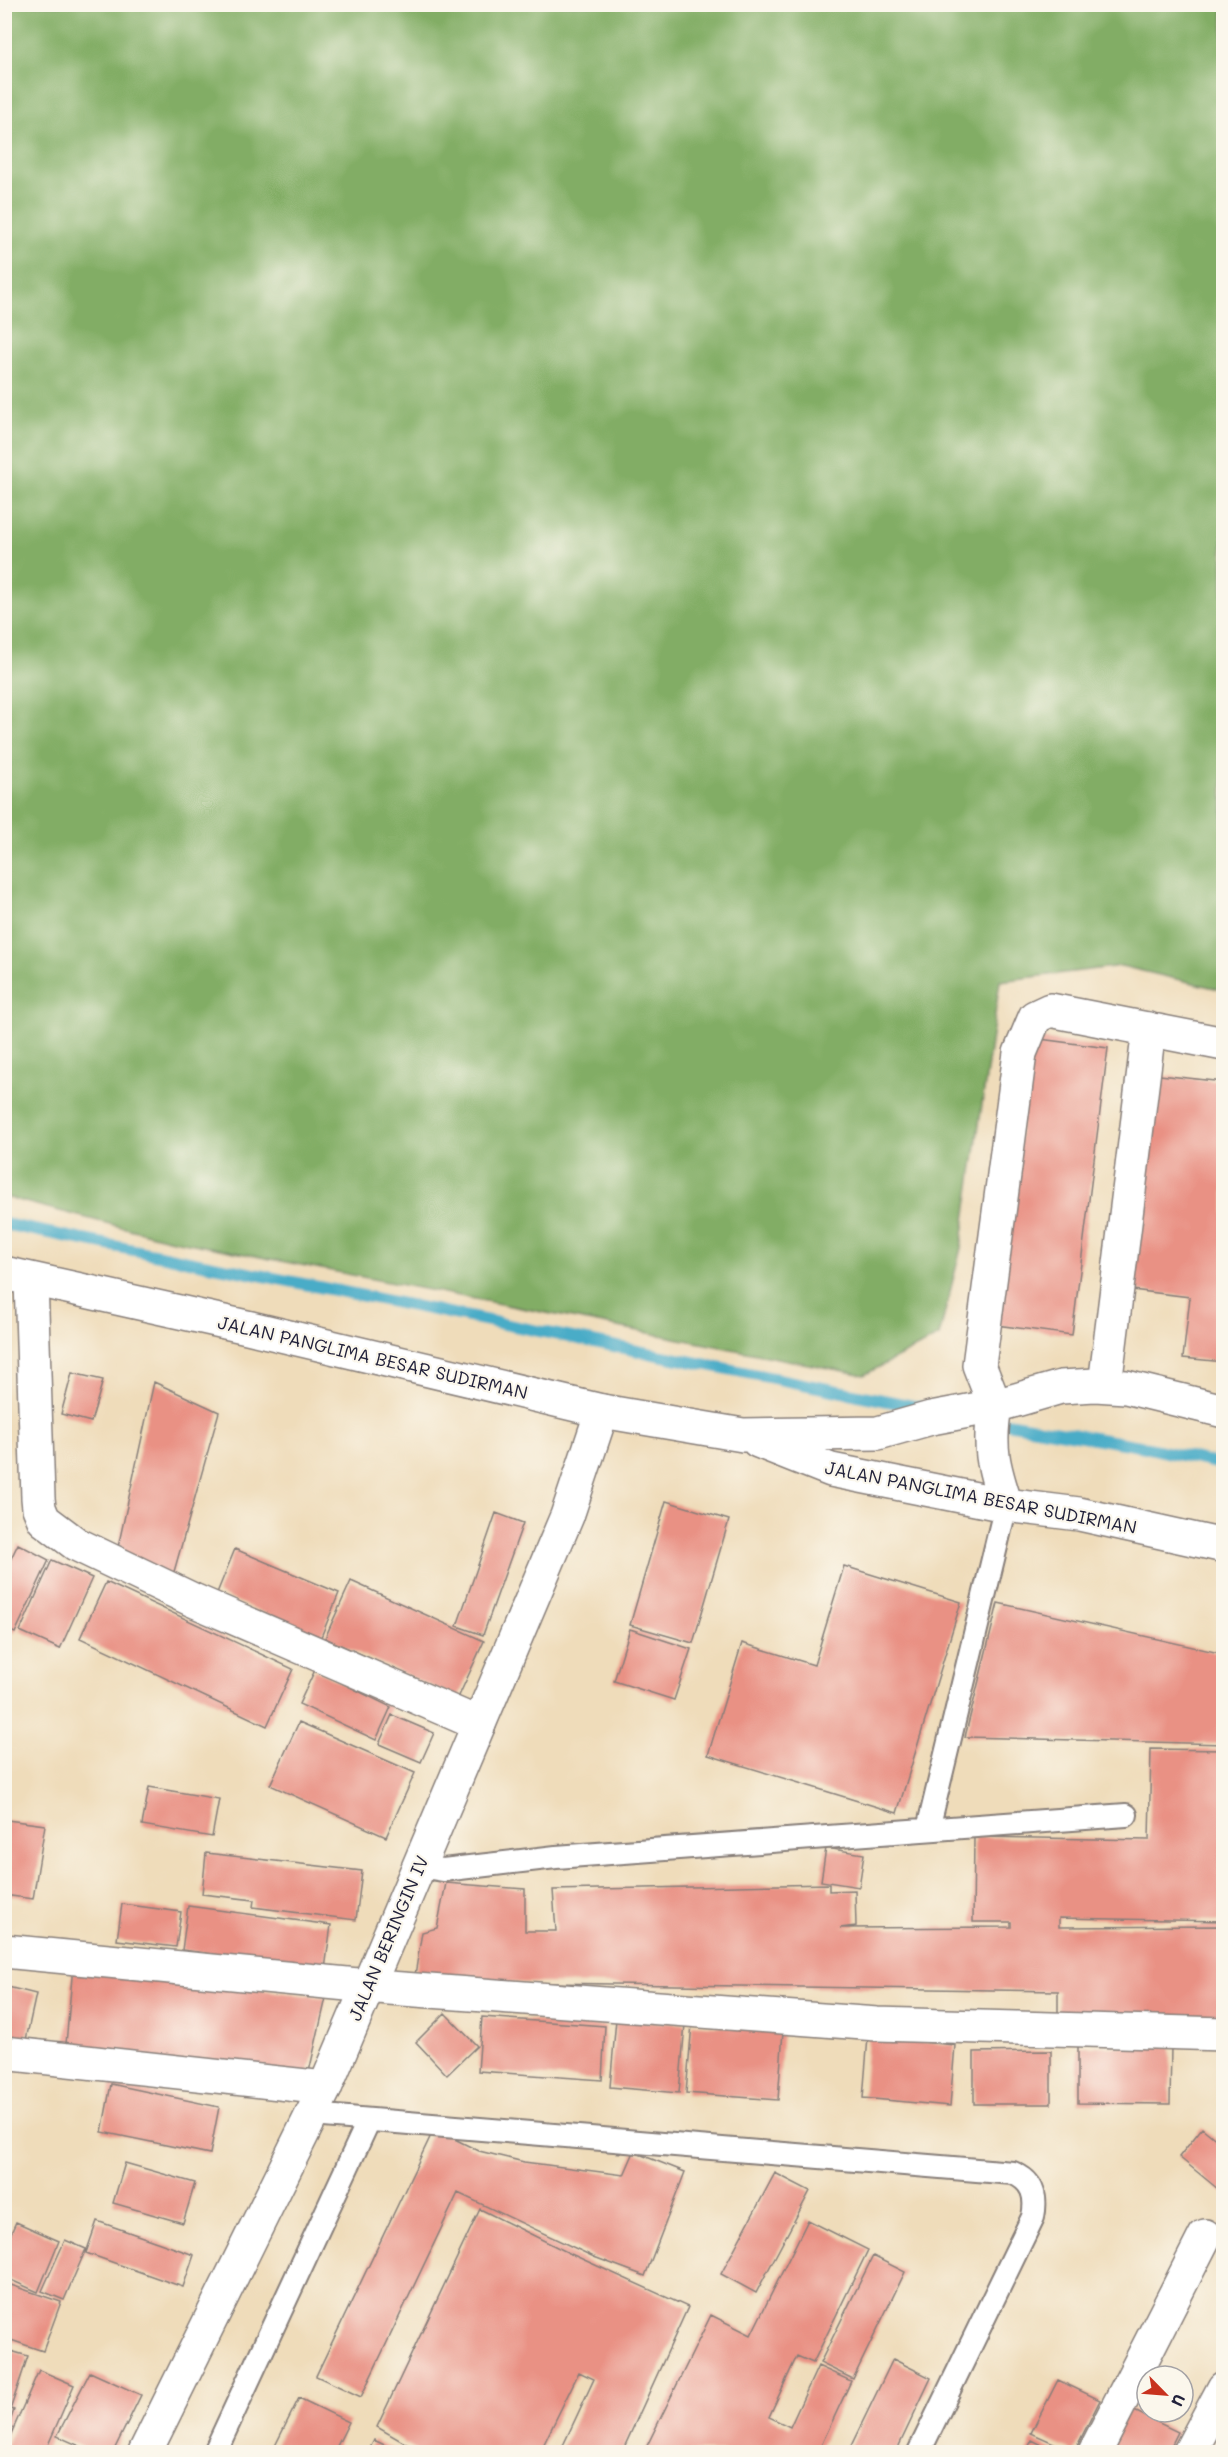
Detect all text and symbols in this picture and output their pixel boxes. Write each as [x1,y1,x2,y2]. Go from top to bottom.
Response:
street label: JALAN PANGLIMA BESAR SUDIRMAN [216,1310,530,1404]
street label: JALAN PANGLIMA BESAR SUDIRMAN [823,1455,1139,1539]
street label: JALAN BERINGIN IV [342,1852,434,2024]
north arrow [1135,2364,1195,2424]
text: U [1167,2391,1191,2410]

